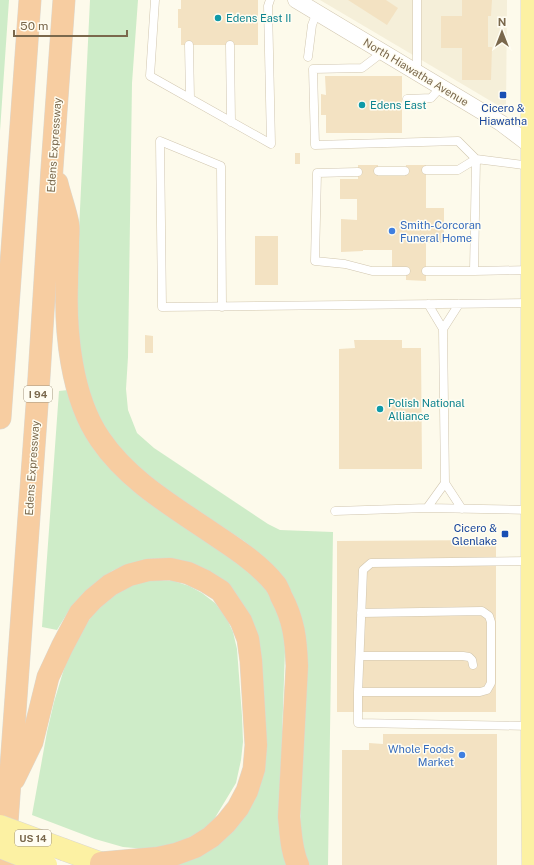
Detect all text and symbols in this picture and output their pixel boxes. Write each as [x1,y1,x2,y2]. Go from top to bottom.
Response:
scale bar [14,12,127,38]
place label: Edens East II [226,12,291,24]
north arrow [482,12,522,52]
marker: Edens East II [213,13,223,23]
text: N [498,16,506,28]
text: 50 m [20,19,48,33]
street label: North Hiawatha Avenue [361,36,471,108]
marker: Cicero & Hiawatha [498,90,508,100]
street label: Edens Expressway [45,97,63,193]
place label: Edens East [370,99,427,111]
marker: Edens East [357,100,367,110]
place label: Cicero & Hiawatha [479,102,527,127]
place label: Smith-Corcoran Funeral Home [400,219,481,244]
marker: Smith-Corcoran Funeral Home [387,226,397,236]
road number: I 94 [24,386,52,402]
place label: Polish National Alliance [388,397,465,422]
marker: Polish National Alliance [375,404,385,414]
street label: Edens Expressway [23,420,41,516]
place label: Cicero & Glenlake [452,522,497,547]
marker: Cicero & Glenlake [500,529,510,539]
place label: Whole Foods Market [388,743,454,768]
marker: Whole Foods Market [457,750,467,760]
road number: US 14 [15,830,51,846]

